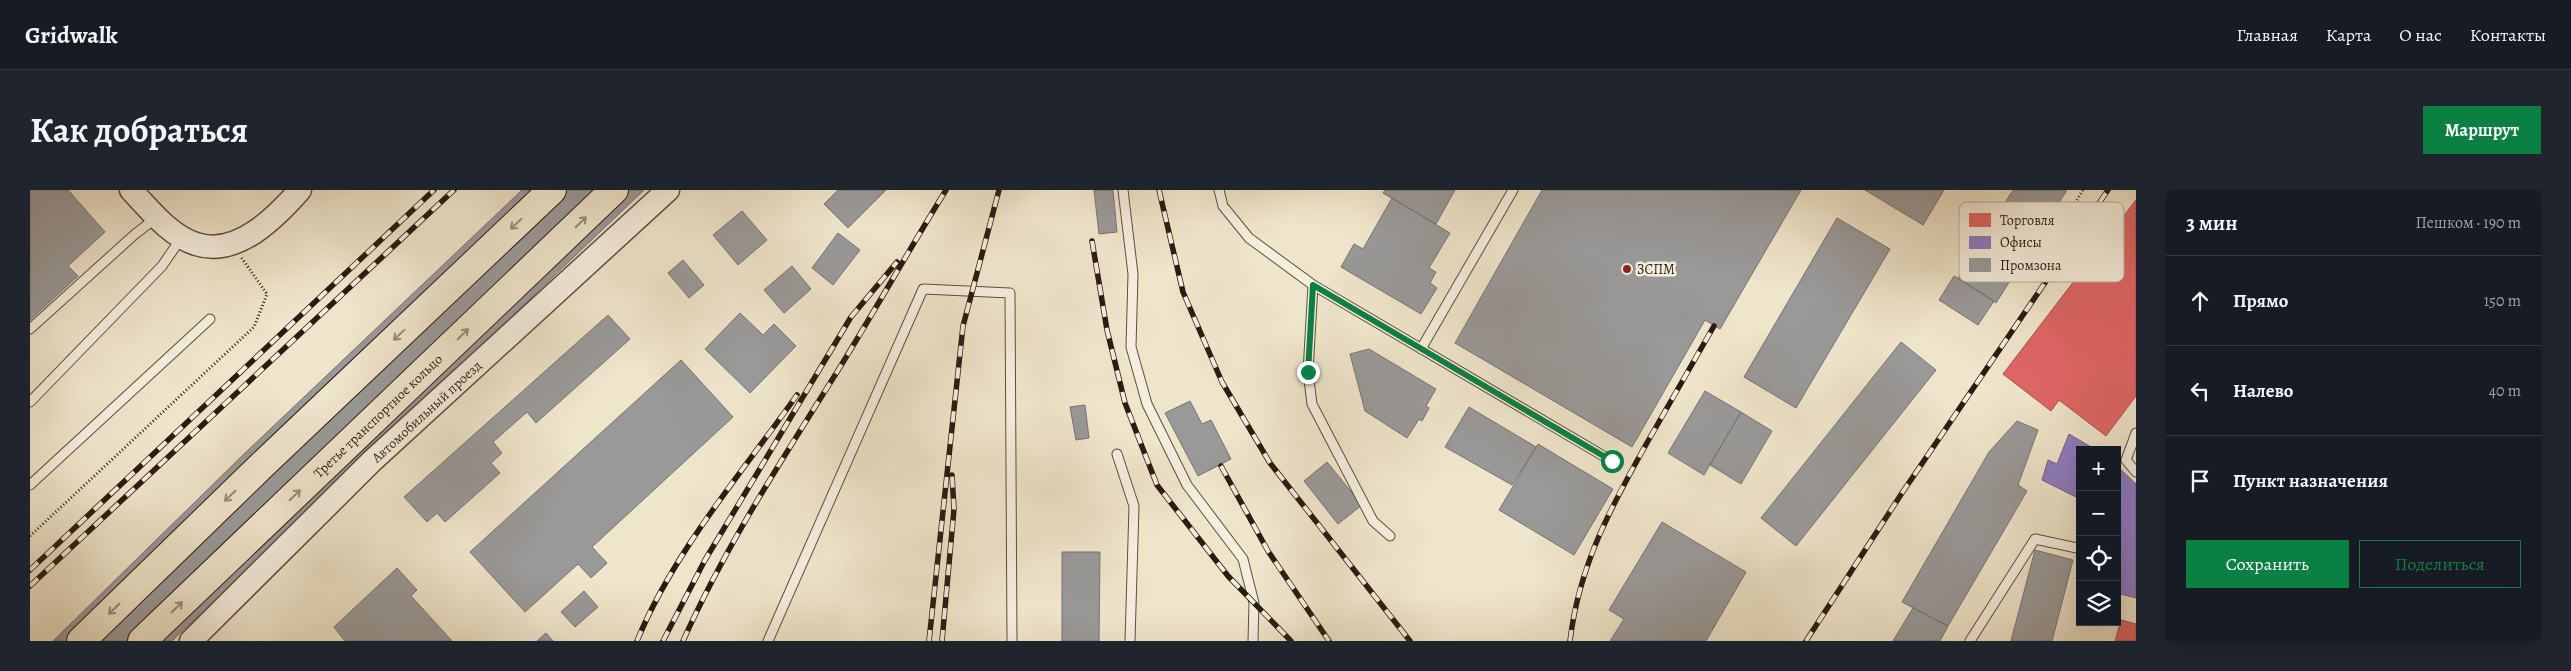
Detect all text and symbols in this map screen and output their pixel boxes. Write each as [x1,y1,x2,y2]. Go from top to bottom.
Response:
text: Gridwalk [25,19,118,51]
text: Главная [2237,23,2298,47]
text: Карта [2326,23,2371,47]
text: О нас [2399,23,2442,47]
text: Контакты [2470,23,2546,47]
text: Как добраться [30,106,248,154]
button: Маршрут [2423,106,2541,154]
legend [1959,202,2124,282]
text: 3 мин [2186,209,2238,237]
text: Торговля [2000,211,2055,230]
text: Пешком · 190 m [2416,212,2521,234]
one-way arrow [574,216,587,228]
one-way arrow [510,218,523,230]
text: Офисы [2000,233,2042,252]
text: Промзона [2000,256,2062,275]
place label: ЗСПМ [1637,260,1675,279]
marker: ЗСПМ [1621,263,1633,275]
icon: ahead [2186,287,2214,315]
text: Прямо [2233,288,2288,314]
text: 150 m [2484,290,2521,312]
one-way arrow [457,328,469,340]
one-way arrow [392,329,405,341]
street label: Третье транспортное кольцо [309,350,446,482]
street label: Автомобильный проезд [366,356,486,467]
route end [1297,361,1320,384]
icon: left [2186,377,2214,405]
text: Налево [2233,378,2293,404]
text: 40 m [2489,380,2521,402]
map controls [2076,446,2121,626]
button: + [2076,446,2121,491]
route start [1601,450,1624,473]
icon: arrive [2186,467,2214,495]
text: Пункт назначения [2233,468,2388,494]
one-way arrow [288,489,301,501]
one-way arrow [224,490,236,502]
button: − [2076,491,2121,536]
button: locate [2076,536,2121,581]
button: Сохранить [2186,540,2349,588]
button: Поделиться [2359,540,2521,588]
button: layers [2076,581,2121,626]
one-way arrow [171,601,184,613]
one-way arrow [107,603,120,615]

